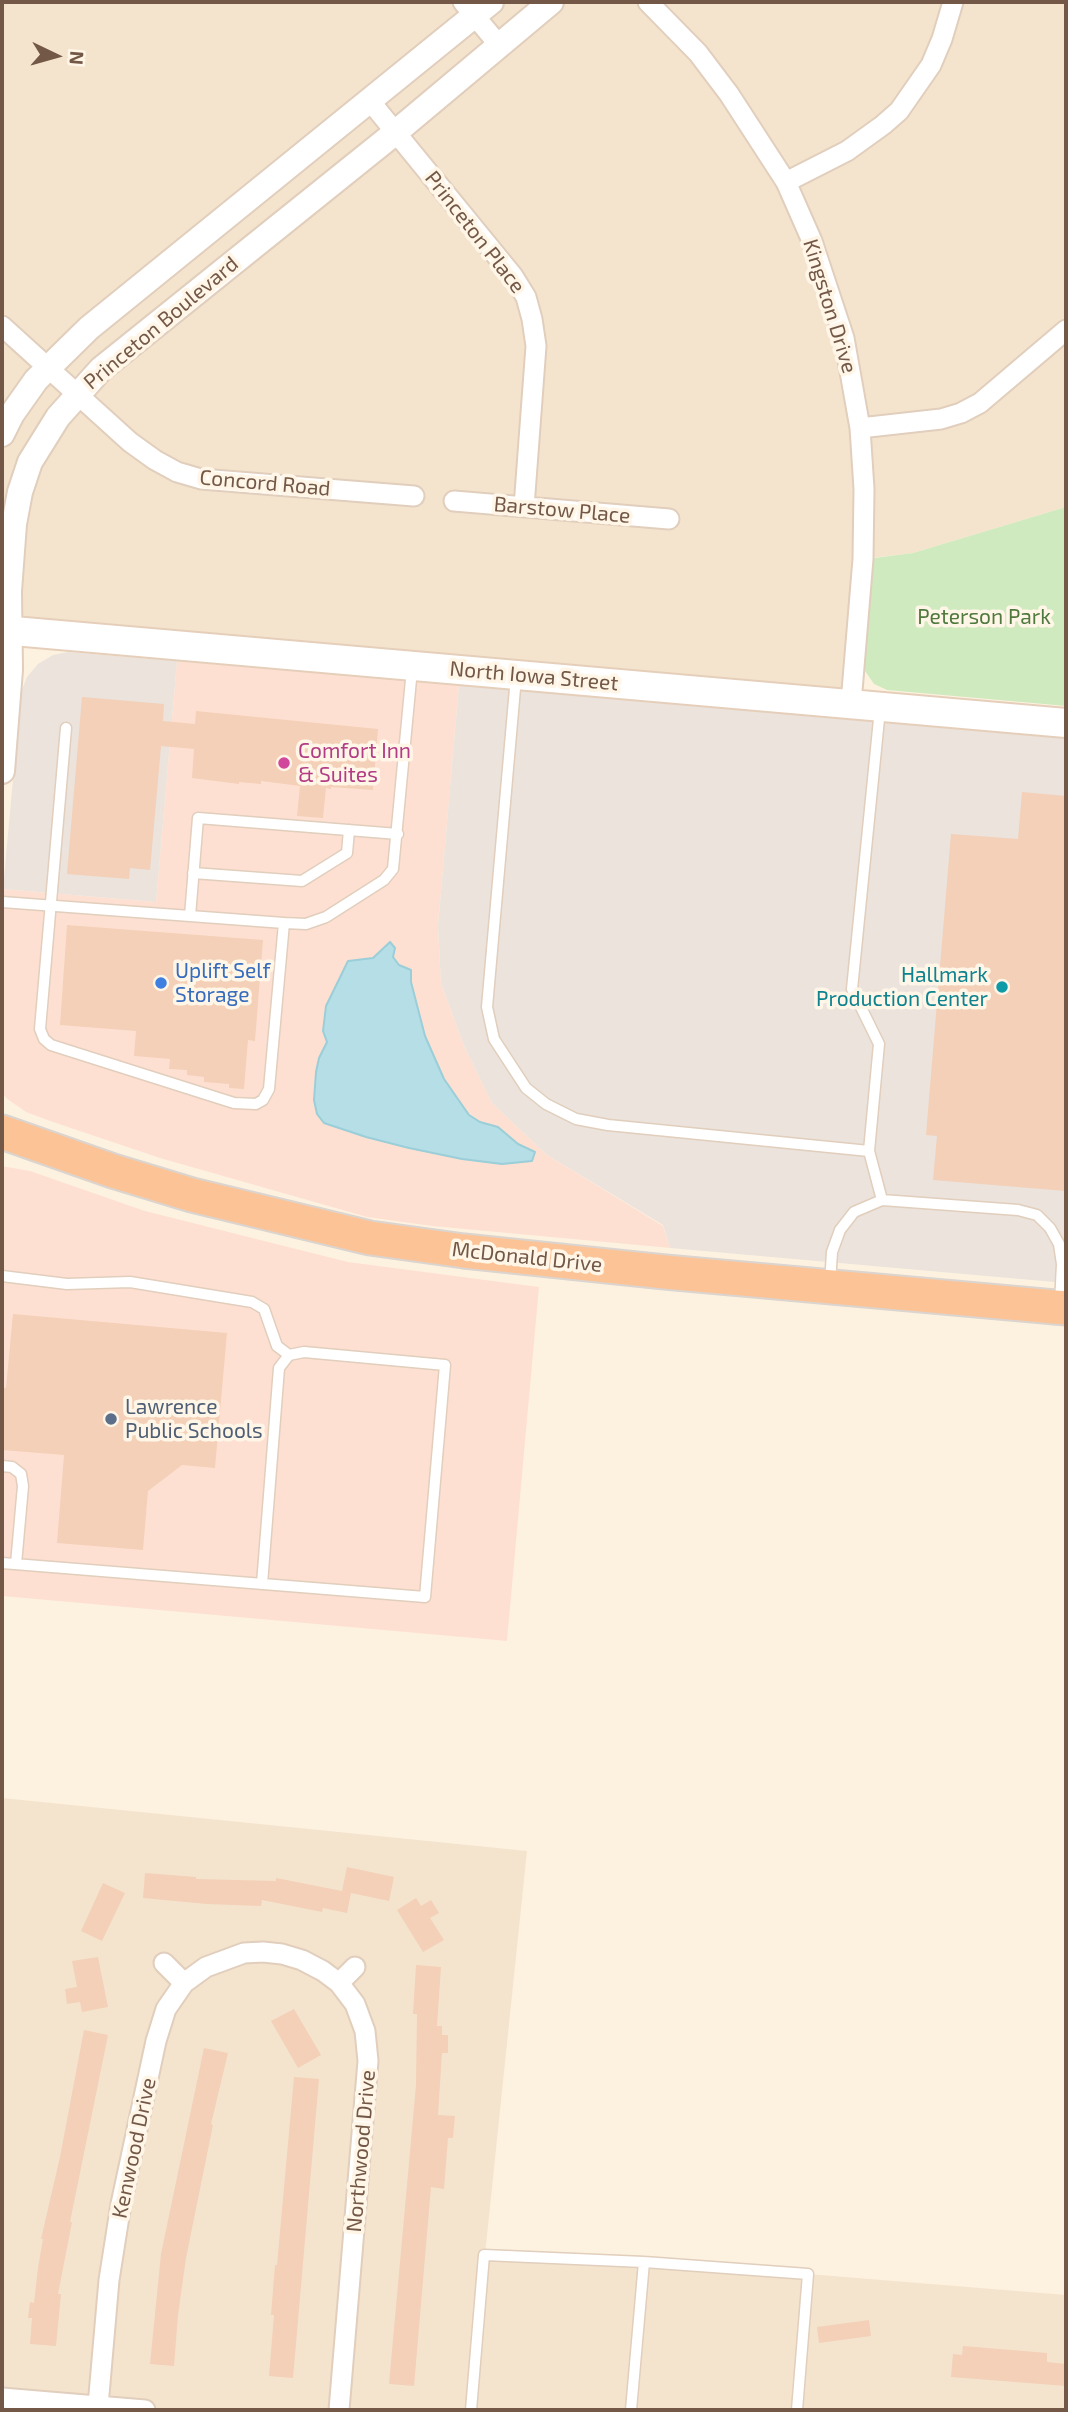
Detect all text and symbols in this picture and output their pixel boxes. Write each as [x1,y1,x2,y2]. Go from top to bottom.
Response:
north arrow [21,21,91,91]
text: N [65,50,89,66]
street label: Princeton Place [420,166,530,298]
street label: Kingston Drive [798,236,862,376]
street label: Princeton Boulevard [79,251,243,395]
street label: Concord Road [198,465,332,501]
street label: Barstow Place [493,491,631,529]
park label: Peterson Park [917,604,1051,630]
street label: North Iowa Street [449,656,619,696]
place label: Comfort Inn & Suites [298,738,411,788]
marker: Comfort Inn & Suites [276,755,292,771]
place label: Uplift Self Storage [175,958,270,1008]
place label: Hallmark Production Center [816,962,988,1012]
marker: Uplift Self Storage [153,975,169,991]
marker: Hallmark Production Center [994,979,1010,995]
street label: McDonald Drive [451,1237,603,1277]
place label: Lawrence Public Schools [125,1394,263,1444]
marker: Lawrence Public Schools [103,1411,119,1427]
street label: Northwood Drive [341,2069,381,2233]
street label: Kenwood Drive [107,2075,161,2221]

